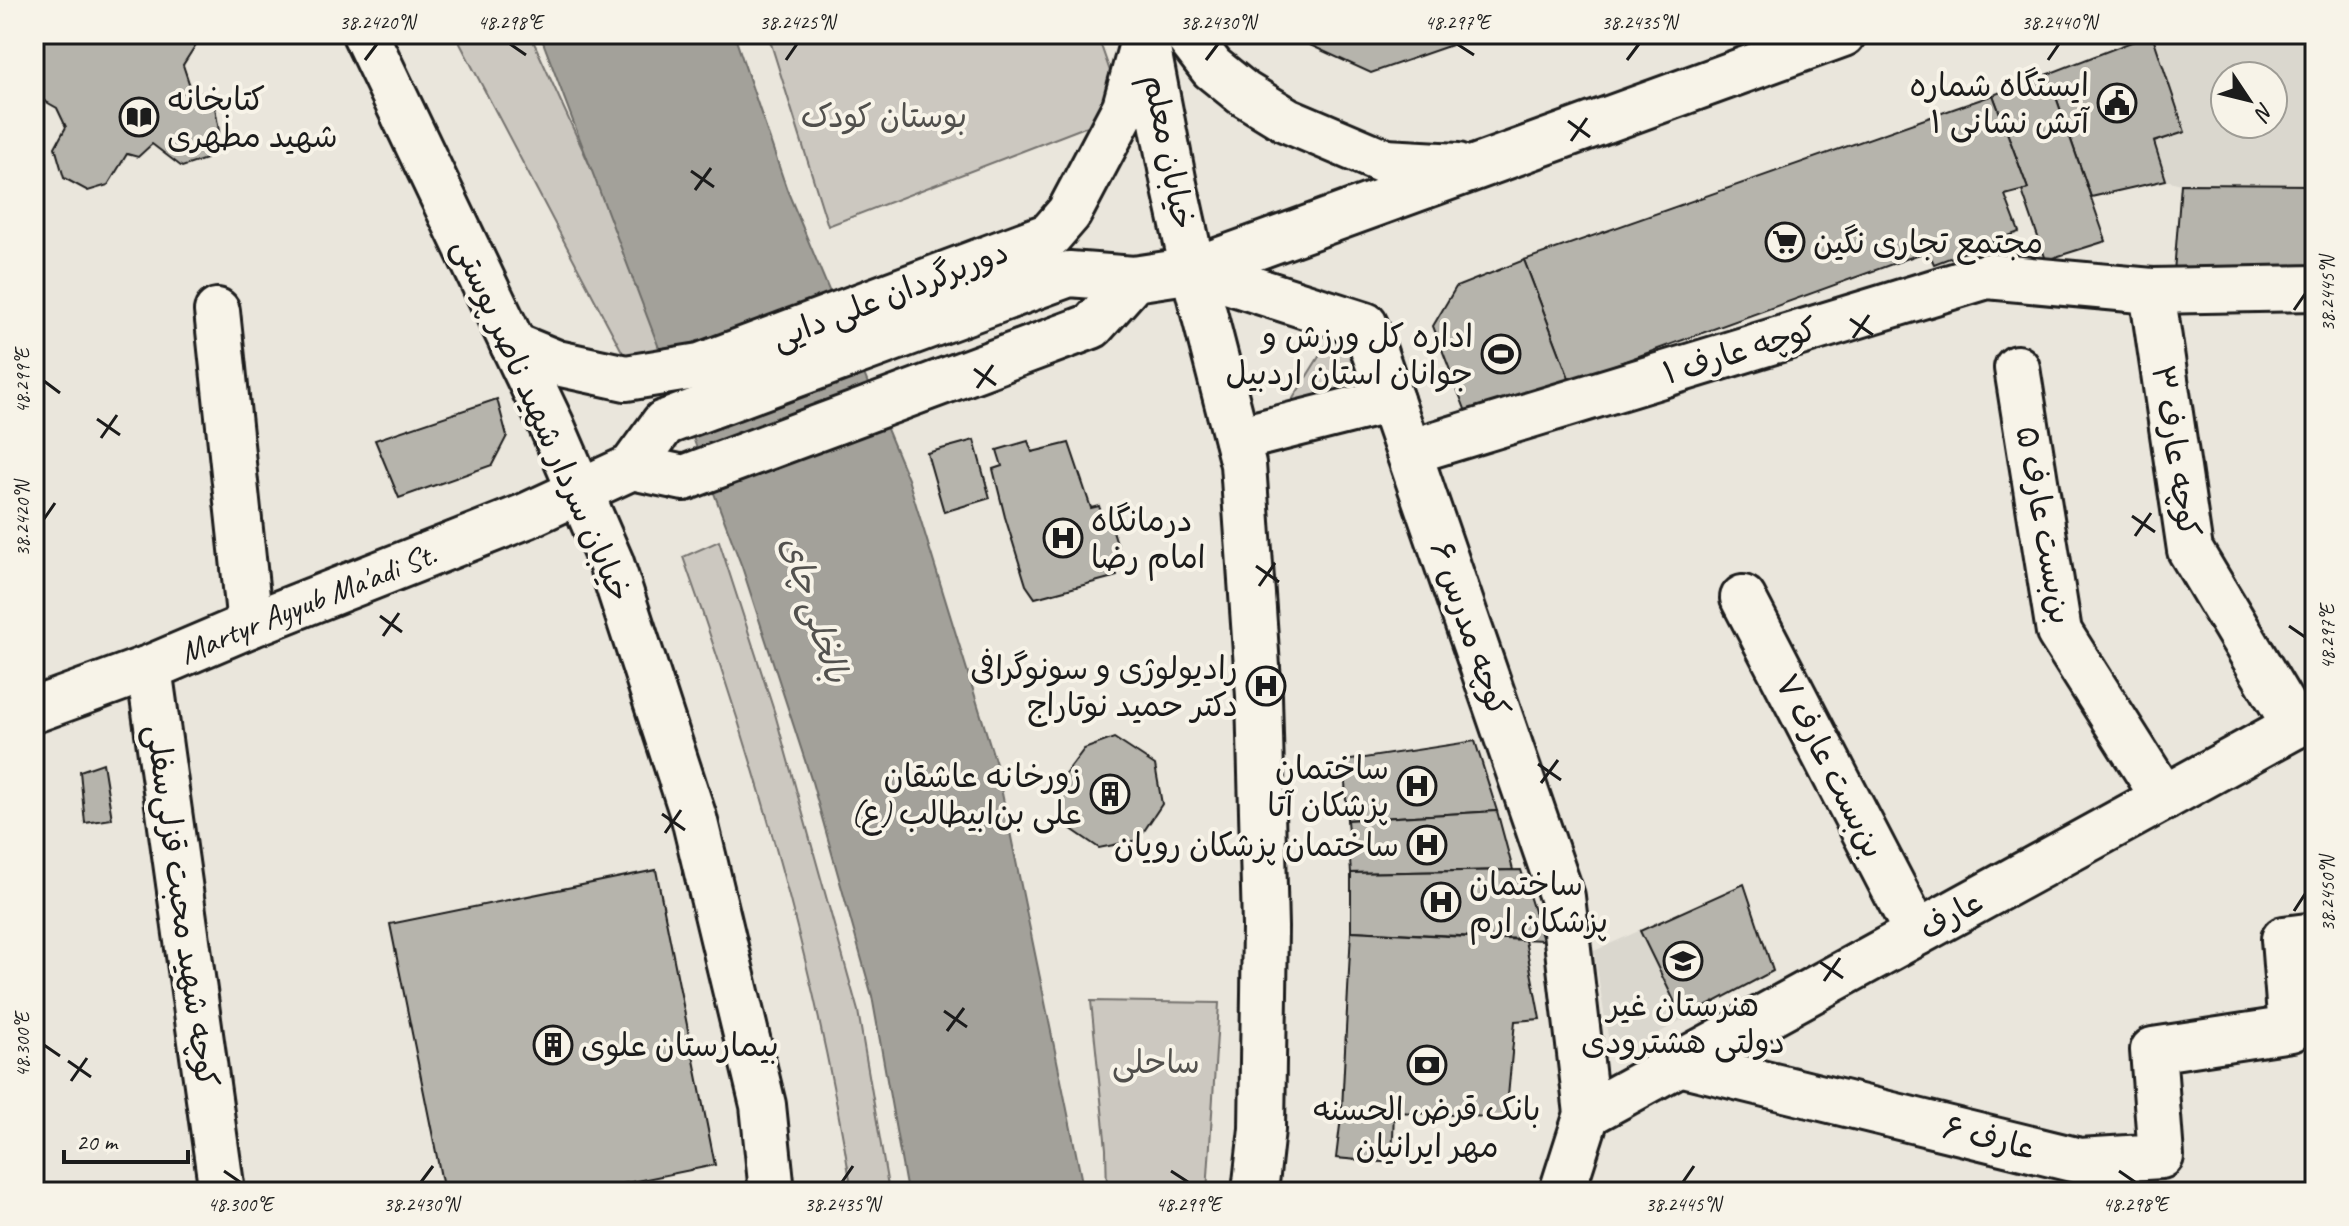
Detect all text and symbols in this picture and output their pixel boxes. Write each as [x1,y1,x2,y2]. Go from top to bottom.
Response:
text: 38.2420°N [339,10,418,35]
text: 48.298°E [477,10,545,35]
text: 38.2425°N [759,10,838,35]
text: 38.2430°N [1180,10,1259,35]
text: 48.297°E [1424,10,1492,35]
text: 38.2435°N [1601,10,1680,35]
text: 38.2440°N [2021,10,2100,35]
north arrow [2209,60,2289,140]
place label: ایستگاه شماره ۱ آتش نشانی [1909,65,2090,143]
street label: خیابان معلم [1131,71,1204,234]
place label: کتابخانه شهید مطهری [167,79,338,157]
public building icon: ایستگاه شماره ۱ آتش نشانی [2096,82,2138,124]
library icon: کتابخانه شهید مطهری [118,96,160,138]
park label: بوستان کودک [801,96,967,137]
text: N [2247,97,2280,127]
supermarket icon: مجتمع تجاری نگین [1764,221,1806,263]
place label: مجتمع تجاری نگین [1813,222,2043,265]
street label: دوربرگردان علی دایی [766,231,1014,359]
street label: خیابان سردار شهید ناصر پوستی [443,232,641,608]
text: 38.2445°N [2315,253,2340,332]
street label: کوچه عارف ۱ [1658,308,1822,394]
place label: اداره کل ورزش و جوانان استان اردبیل [1226,316,1473,394]
sports icon: اداره کل ورزش و جوانان استان اردبیل [1480,333,1522,375]
text: 48.299°E [10,346,35,414]
street label: کوچه عارف ۳ [2142,362,2210,540]
street label: بن‌بست عارف ۵ [2006,423,2082,627]
text: 38.2420°N [10,478,35,557]
place label: درمانگاه امام رضا [1091,500,1206,581]
hospital icon: درمانگاه امام رضا [1042,517,1084,559]
water label: بالخلی چای [770,530,859,689]
street label: Martyr Ayyub Ma'adi St. [173,533,443,673]
street label: کوچه مدرس ۶ [1421,536,1519,722]
text: 48.297°E [2315,602,2340,670]
place label: رادیولوژی و سونوگرافی دکتر حمید نوتاراج [970,648,1238,727]
hospital icon: رادیولوژی و سونوگرافی دکتر حمید نوتاراج [1245,665,1287,707]
street label: بن‌بست عارف ۷ [1766,667,1894,865]
street label: کوچه شهید محبت قزلی‌سفلی [136,722,228,1090]
place label: ساختمان پزشکان آتا [1267,748,1389,826]
place label: زورخانه عاشقان علی بن‌ابیطالب (ع) [851,756,1082,836]
hospital icon: ساختمان پزشکان آتا [1396,765,1438,807]
building icon: زورخانه عاشقان علی بن‌ابیطالب (ع) [1089,773,1131,815]
hospital icon: ساختمان پزشکان رویان [1406,824,1448,866]
place label: ساختمان پزشکان رویان [1114,825,1399,866]
text: 38.2450°N [2315,853,2340,932]
place label: ساختمان پزشکان ارم [1469,864,1608,945]
hospital icon: ساختمان پزشکان ارم [1420,881,1462,923]
street label: عارف [1912,881,1990,949]
school or university icon: هنرستان غیر دولتی هشترودی [1662,940,1704,982]
place label: هنرستان غیر دولتی هشترودی [1581,985,1785,1063]
text: 48.300°E [10,1010,35,1078]
building icon: بیمارستان علوی [532,1024,574,1066]
place label: بیمارستان علوی [581,1025,779,1066]
park label: ساحلی [1112,1042,1200,1083]
bank icon: بانک قرض الحسنه مهر ایرانیان [1406,1044,1448,1086]
place label: بانک قرض الحسنه مهر ایرانیان [1313,1089,1541,1167]
street label: عارف ۶ [1939,1107,2039,1169]
scale bar [64,1114,188,1164]
text: 20 m [76,1127,119,1157]
text: 48.300°E [207,1192,275,1217]
text: 38.2430°N [383,1192,462,1217]
text: 38.2435°N [804,1192,883,1217]
text: 48.299°E [1155,1192,1223,1217]
text: 38.2445°N [1645,1192,1724,1217]
text: 48.298°E [2102,1192,2170,1217]

